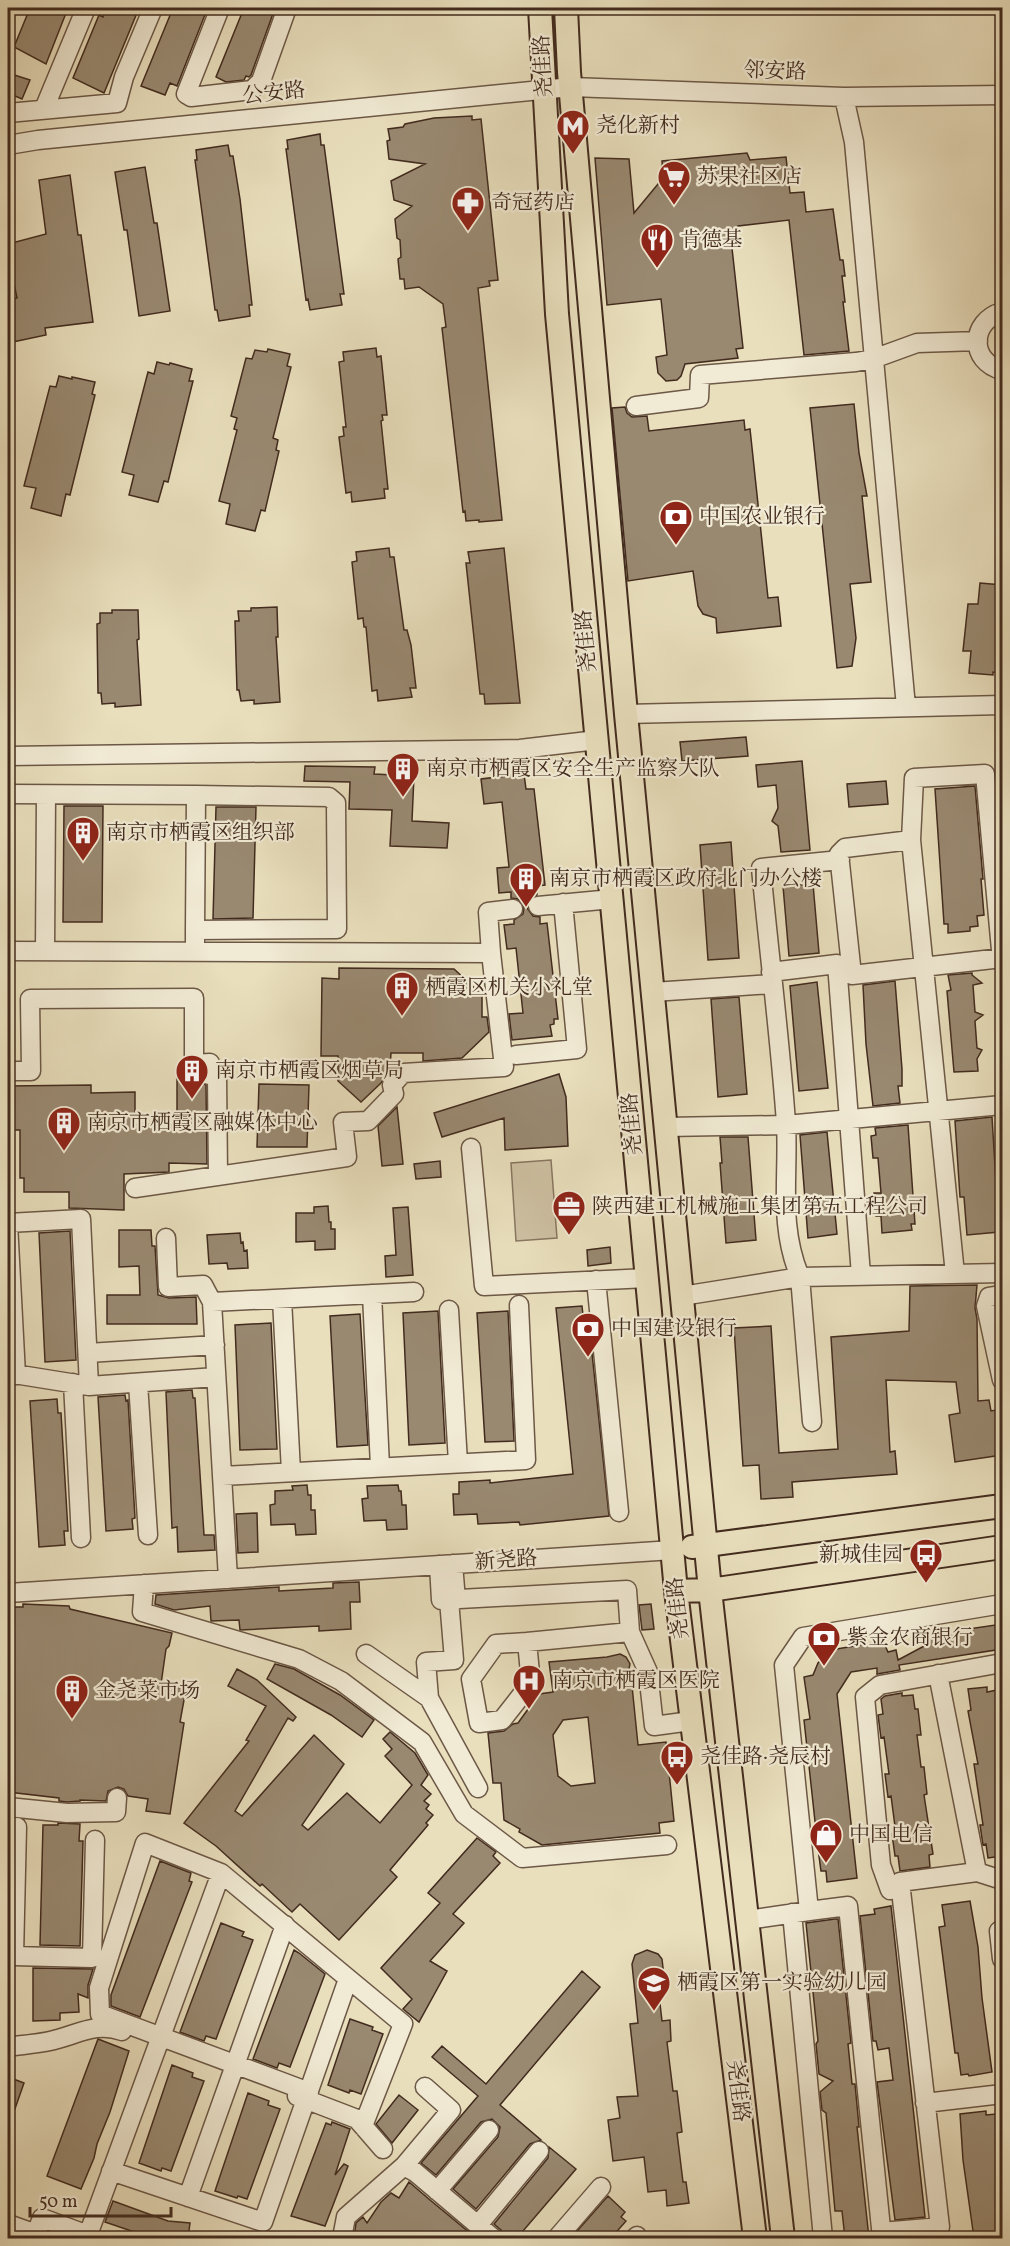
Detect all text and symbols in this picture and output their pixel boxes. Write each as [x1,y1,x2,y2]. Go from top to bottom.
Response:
street label: 尧佳路 [528,34,560,98]
street label: 邻安路 [743,56,807,88]
street label: 公安路 [241,76,307,112]
metro station icon: 尧化新村 [555,108,591,155]
place label: 尧化新村 [596,112,680,141]
supermarket icon: 苏果社区店 [656,159,692,206]
place label: 苏果社区店 [697,163,802,192]
pharmacy icon: 奇冠药店 [450,185,486,232]
place label: 奇冠药店 [491,189,575,218]
restaurant icon: 肯德基 [639,222,675,269]
place label: 肯德基 [680,226,743,255]
bank icon: 中国农业银行 [658,499,694,546]
place label: 中国农业银行 [699,503,825,532]
street label: 尧佳路 [570,608,604,674]
building icon: 南京市栖霞区安全生产监察大队 [385,751,421,798]
place label: 南京市栖霞区安全生产监察大队 [426,755,720,784]
building icon: 南京市栖霞区组织部 [65,815,101,862]
place label: 南京市栖霞区组织部 [106,819,295,848]
building icon: 南京市栖霞区政府北门办公楼 [508,861,544,908]
place label: 南京市栖霞区政府北门办公楼 [549,865,822,894]
building icon: 栖霞区机关小礼堂 [384,970,420,1017]
place label: 栖霞区机关小礼堂 [425,974,593,1003]
building icon: 南京市栖霞区烟草局 [174,1053,210,1100]
place label: 南京市栖霞区烟草局 [215,1057,404,1086]
street label: 尧佳路 [616,1091,650,1157]
building icon: 南京市栖霞区融媒体中心 [46,1105,82,1152]
place label: 南京市栖霞区融媒体中心 [87,1109,318,1138]
office icon: 陕西建工机械施工集团第五工程公司 [551,1189,587,1236]
place label: 陕西建工机械施工集团第五工程公司 [592,1193,928,1222]
bank icon: 中国建设银行 [570,1311,606,1358]
place label: 中国建设银行 [611,1315,737,1344]
bus stop icon: 新城佳园 [908,1537,944,1584]
place label: 新城佳园 [819,1541,903,1570]
street label: 新尧路 [474,1544,538,1578]
street label: 尧佳路 [661,1575,697,1641]
bank icon: 紫金农商银行 [806,1620,842,1667]
place label: 紫金农商银行 [847,1624,973,1653]
hospital icon: 南京市栖霞区医院 [511,1663,547,1710]
place label: 南京市栖霞区医院 [552,1667,720,1696]
building icon: 金尧菜市场 [54,1673,90,1720]
place label: 金尧菜市场 [95,1677,200,1706]
bus stop icon: 尧佳路·尧辰村 [659,1739,695,1786]
place label: 尧佳路·尧辰村 [700,1743,831,1772]
shop icon: 中国电信 [808,1817,844,1864]
place label: 中国电信 [849,1821,933,1850]
school or university icon: 栖霞区第一实验幼儿园 [636,1965,672,2012]
place label: 栖霞区第一实验幼儿园 [677,1969,887,1998]
street label: 尧佳路 [719,2058,755,2124]
scale bar [30,2180,171,2218]
text: 50 m [39,2190,78,2215]

